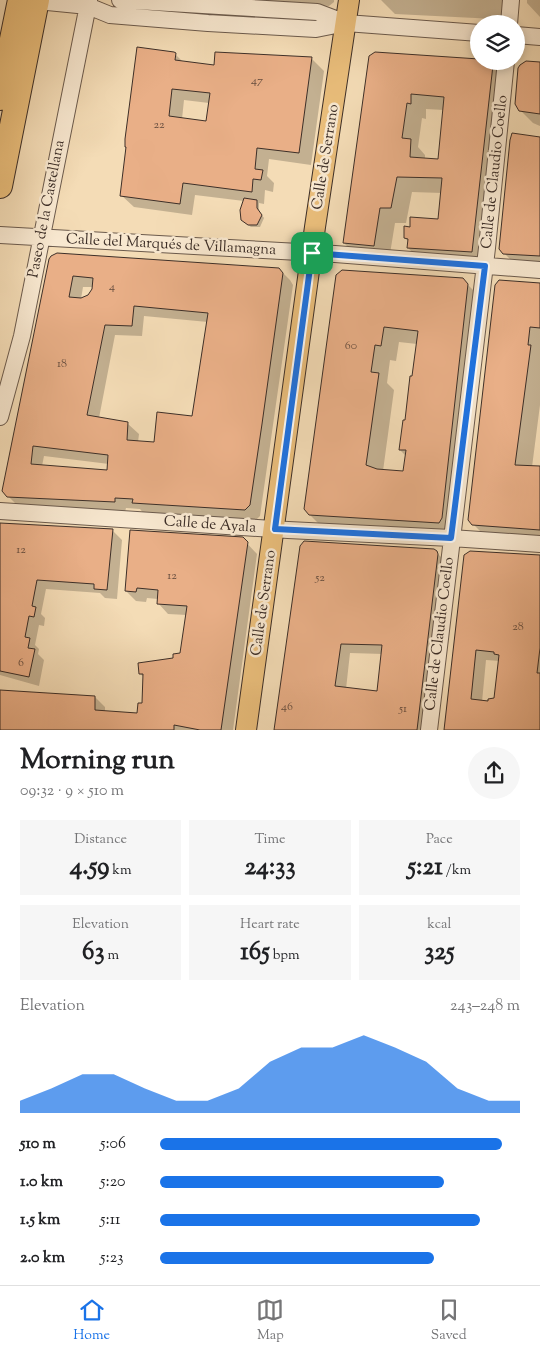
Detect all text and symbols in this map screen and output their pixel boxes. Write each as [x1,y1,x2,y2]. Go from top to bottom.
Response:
map controls [470,15,525,70]
button: layers [470,15,525,70]
house number: 47 [251,72,263,90]
street label: Calle de Claudio Coello [476,94,514,250]
street label: Calle de Serrano [307,103,345,211]
house number: 22 [153,116,165,134]
street label: Paseo de la Castellana [23,138,71,280]
street label: Calle del Marqués de Villamagna [65,229,277,261]
pin [291,232,333,274]
icon: arrive [298,239,326,267]
house number: 4 [109,278,115,296]
house number: 60 [345,337,357,355]
house number: 18 [57,355,67,373]
street label: Calle de Ayala [163,511,257,539]
house number: 12 [16,541,26,559]
street label: Calle de Serrano [246,549,282,657]
street label: Calle de Claudio Coello [420,556,460,712]
house number: 12 [167,567,177,585]
house number: 52 [314,569,325,587]
house number: 28 [512,618,524,636]
house number: 6 [18,654,24,672]
house number: 46 [281,698,293,716]
house number: 51 [398,700,407,718]
text: Morning run [20,741,175,781]
button: share [468,747,520,799]
text: 09:32 · 9 × 510 m [20,780,124,803]
text: Distance [74,830,127,850]
text: Time [254,830,286,850]
text: Pace [426,830,453,850]
text: 4.59 [70,850,109,886]
text: 24:33 [244,850,296,886]
text: 5:21 [408,850,443,886]
text: km [109,861,132,881]
text: /km [443,861,471,881]
text: Elevation [72,915,129,935]
text: Heart rate [240,915,300,935]
text: kcal [427,915,451,935]
text: 63 [82,935,105,971]
text: 165 [240,935,270,971]
text: 325 [424,935,455,971]
text: m [105,946,119,966]
text: bpm [270,946,300,966]
text: Elevation [20,995,85,1018]
text: 243–248 m [450,995,520,1018]
text: 510 m [20,1133,56,1156]
text: 5:06 [100,1133,126,1156]
text: 1.0 km [20,1171,63,1194]
text: 5:20 [100,1171,126,1194]
text: 1.5 km [20,1209,60,1232]
text: 5:11 [100,1209,121,1232]
text: 2.0 km [20,1247,65,1270]
text: 5:23 [100,1247,124,1270]
tab: Home [73,1296,110,1346]
tab: Map [256,1296,284,1346]
tab: Saved [431,1296,467,1346]

